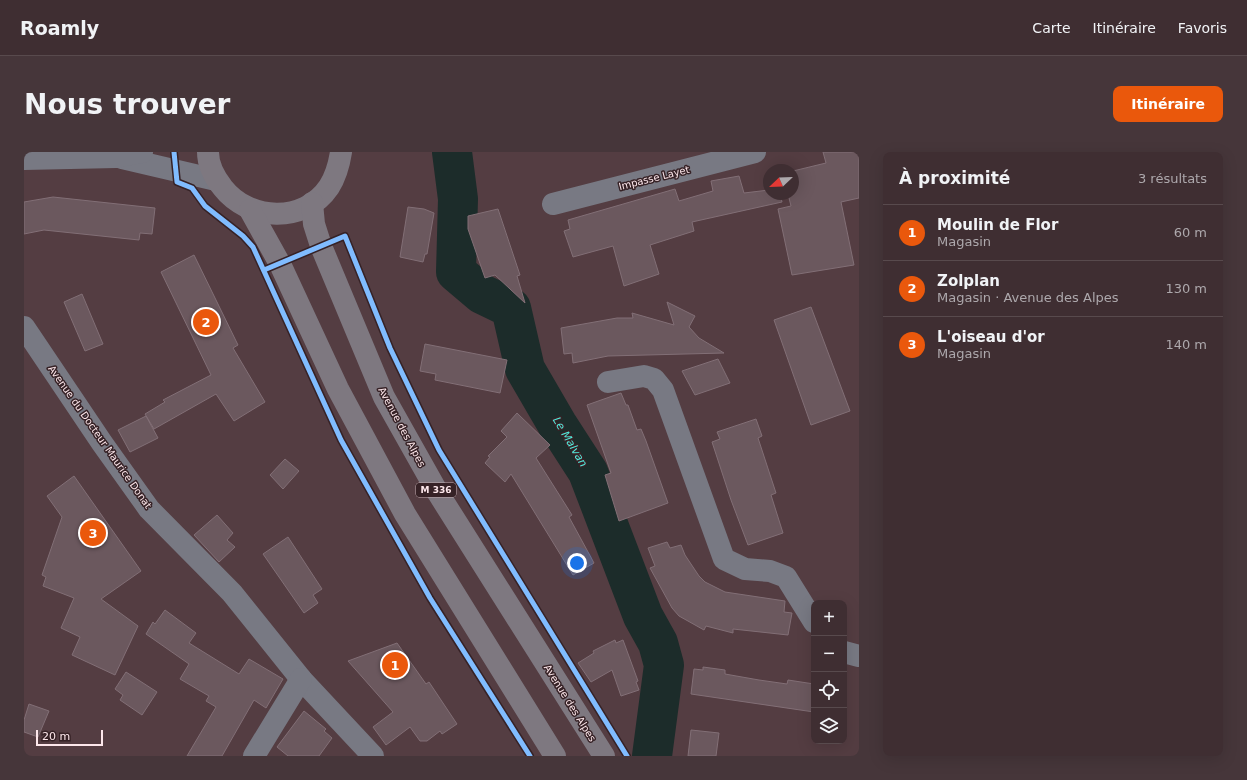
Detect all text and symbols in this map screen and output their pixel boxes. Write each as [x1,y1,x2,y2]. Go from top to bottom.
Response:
text: Roamly [20,17,99,39]
text: Carte [1032,20,1071,36]
text: Itinéraire [1093,20,1156,36]
text: Favoris [1178,20,1227,36]
button: Itinéraire [1113,86,1223,122]
text: Nous trouver [24,88,230,121]
street label: Impasse Layet [617,164,691,192]
north arrow [763,164,799,200]
text: À proximité [899,168,1010,188]
text: 3 résultats [1138,171,1207,186]
text: Moulin de Flor [937,216,1058,234]
text: 1 [907,225,917,240]
text: 60 m [1174,225,1207,240]
text: Magasin [937,234,991,249]
text: Zolplan [937,272,1000,290]
text: 2 [907,281,917,296]
text: 130 m [1165,281,1207,296]
text: Magasin · Avenue des Alpes [937,290,1119,305]
pin: 2 [193,307,219,337]
text: L'oiseau d'or [937,328,1045,346]
text: 3 [907,337,917,352]
text: 140 m [1165,337,1207,352]
text: Magasin [937,346,991,361]
street label: Avenue du Docteur Maurice Donat [46,363,154,511]
street label: Avenue des Alpes [376,385,428,469]
water label: Le Malvan [550,415,590,469]
road number: M 336 [416,483,456,497]
pin: 3 [80,518,106,548]
your location [567,553,587,573]
map controls [811,600,847,744]
button: + [811,600,847,636]
button: − [811,636,847,672]
pin: 1 [382,650,408,680]
street label: Avenue des Alpes [542,663,598,743]
button: locate [811,672,847,708]
button: layers [811,708,847,744]
scale bar [36,728,103,747]
text: 20 m [42,730,70,743]

